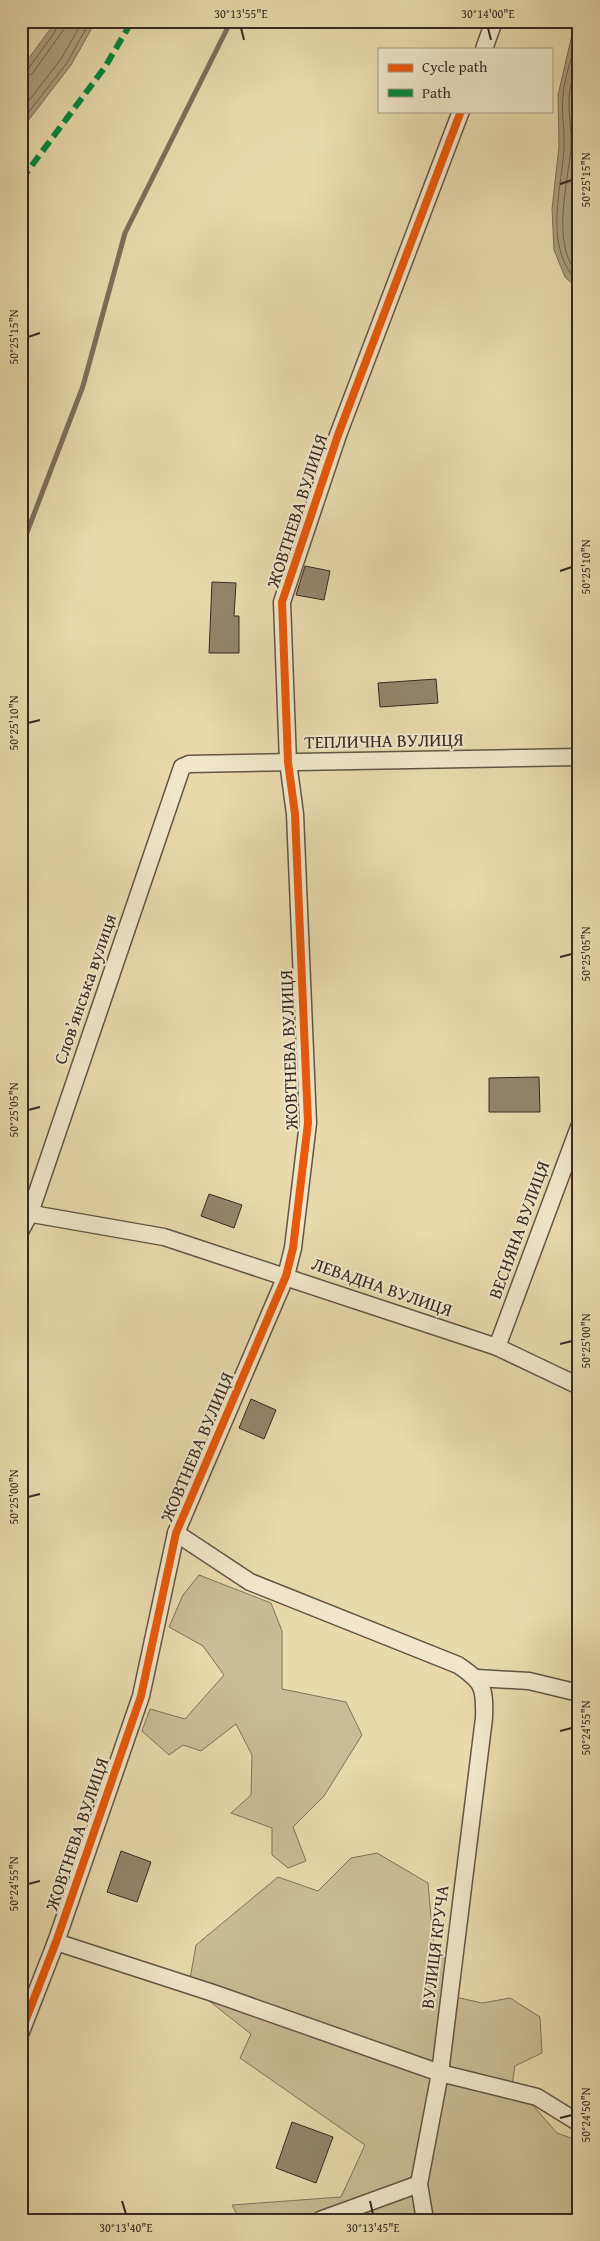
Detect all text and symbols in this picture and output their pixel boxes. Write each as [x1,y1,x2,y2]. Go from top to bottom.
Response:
text: 30°13'55"E [214,5,268,22]
text: 30°14'00"E [461,5,515,22]
legend [378,48,552,112]
text: Cycle path [422,56,488,77]
text: Path [422,82,451,103]
text: 50°25'15"N [577,152,594,208]
text: 50°25'15"N [5,309,22,365]
street label: ЖОВТНЕВА ВУЛИЦЯ [259,430,334,592]
text: 50°25'10"N [577,539,594,595]
text: 50°25'10"N [5,695,22,751]
street label: ТЕПЛИЧНА ВУЛИЦЯ [304,726,464,755]
street label: Словʼянська вулиця [46,910,123,1068]
text: 50°25'05"N [577,926,594,982]
street label: ЖОВТНЕВА ВУЛИЦЯ [272,969,305,1132]
text: 50°25'05"N [5,1082,22,1138]
street label: ВЕСНЯНА ВУЛИЦЯ [481,1157,556,1303]
street label: ЛЕВАДНА ВУЛИЦЯ [308,1250,456,1323]
text: 50°25'00"N [577,1313,594,1369]
street label: ЖОВТНЕВА ВУЛИЦЯ [152,1367,240,1527]
text: 50°25'00"N [5,1469,22,1525]
text: 50°24'55"N [577,1700,594,1756]
street label: ЖОВТНЕВА ВУЛИЦЯ [37,1753,116,1915]
text: 50°24'55"N [5,1856,22,1912]
street label: ВУЛИЦЯ КРУЧА [414,1883,455,2010]
text: 50°24'50"N [577,2087,594,2143]
text: 30°13'40"E [99,2219,153,2236]
text: 30°13'45"E [346,2219,400,2236]

